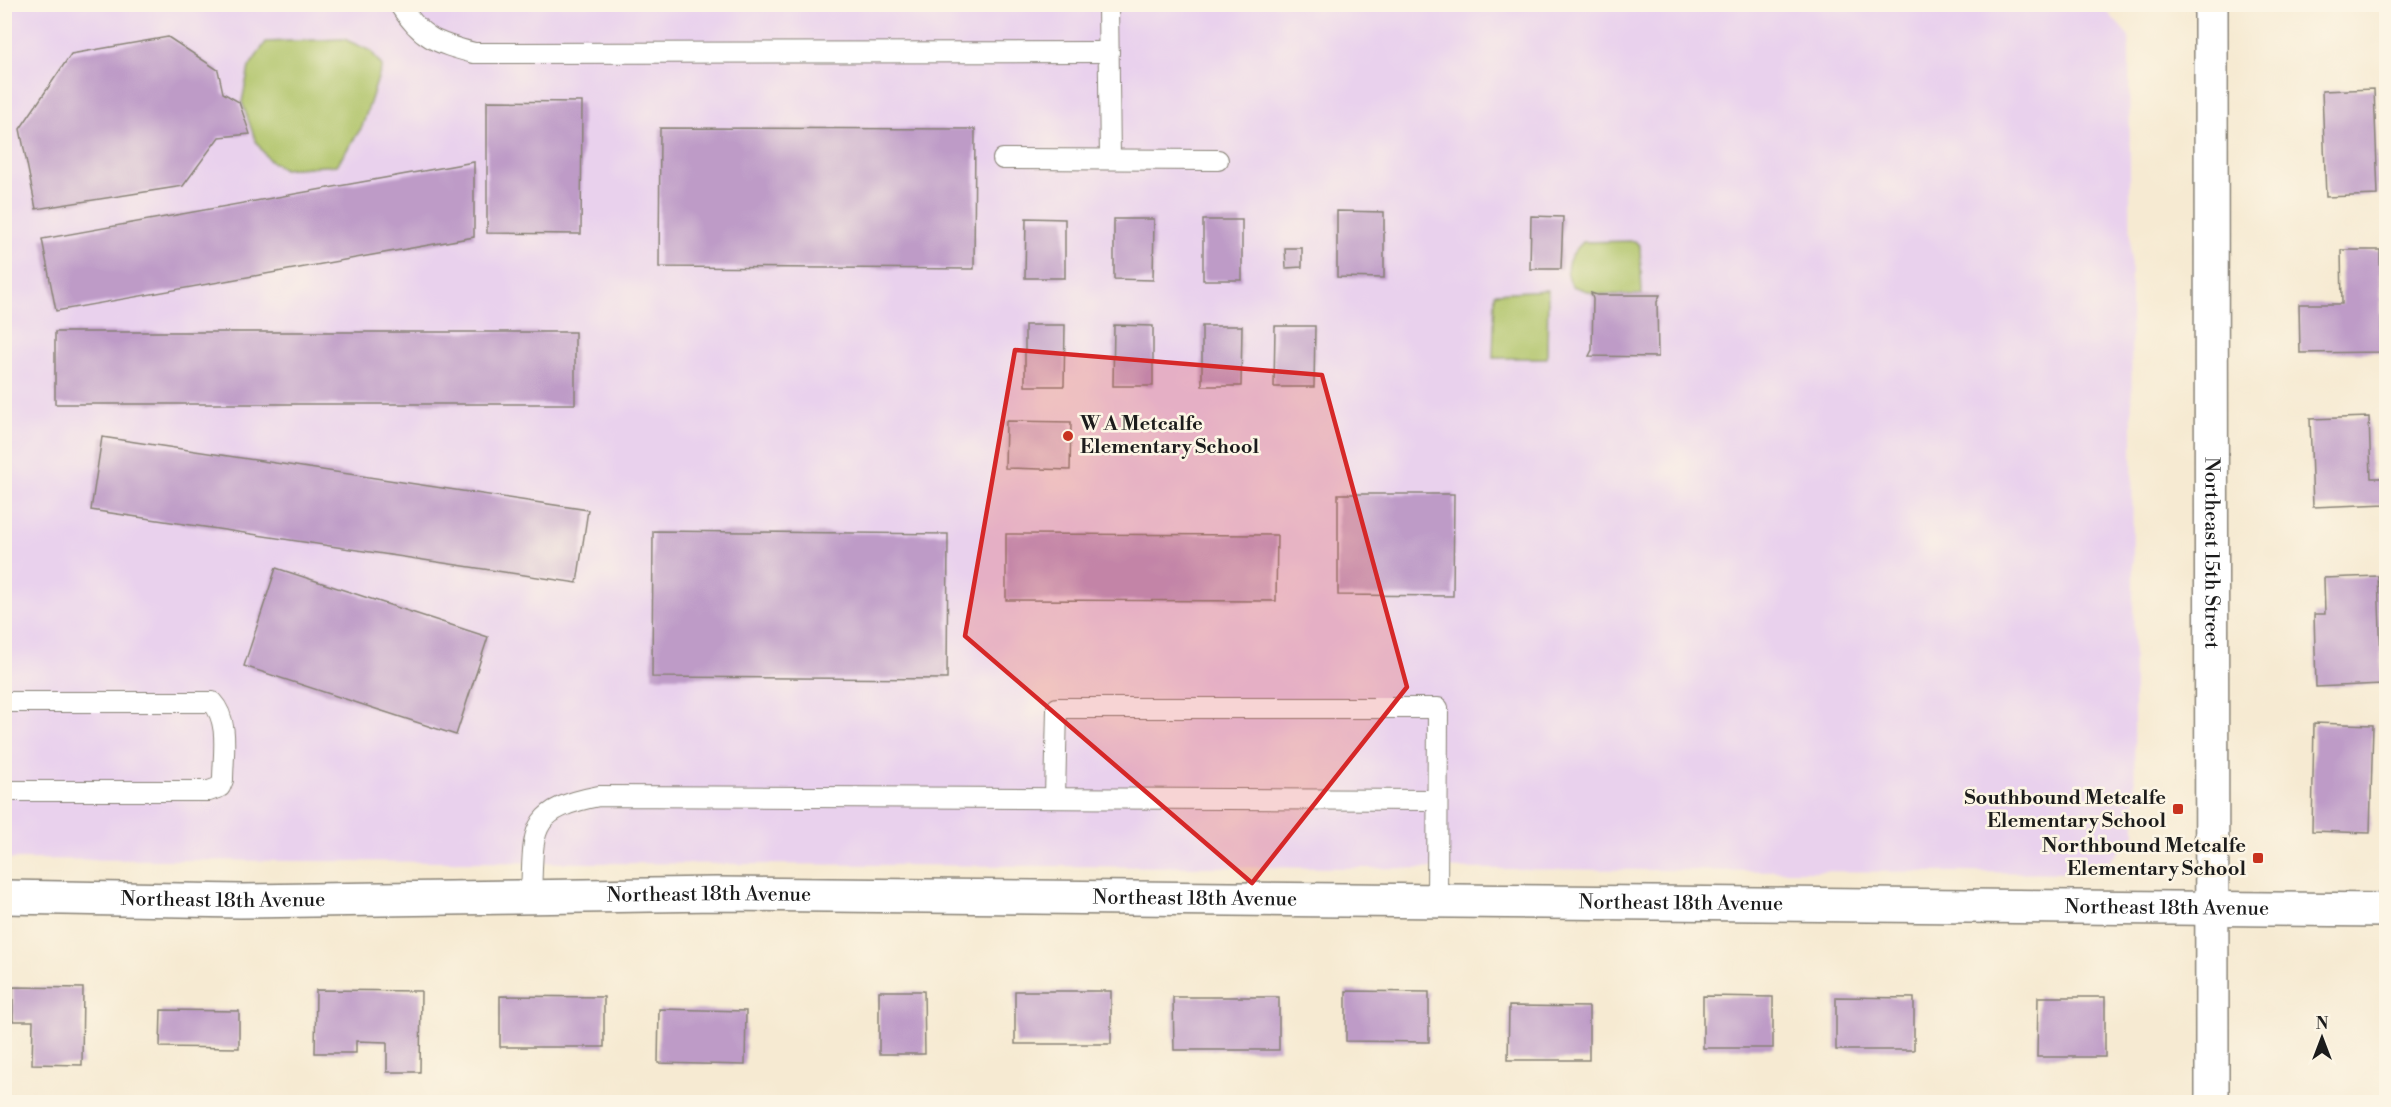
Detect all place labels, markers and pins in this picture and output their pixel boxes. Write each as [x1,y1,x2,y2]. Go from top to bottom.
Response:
place label: W A Metcalfe Elementary School [1079,412,1259,460]
marker: W A Metcalfe Elementary School [1061,429,1075,443]
place label: Southbound Metcalfe Elementary School [1964,786,2166,834]
marker: Southbound Metcalfe Elementary School [2171,802,2185,816]
place label: Northbound Metcalfe Elementary School [2042,834,2246,882]
marker: Northbound Metcalfe Elementary School [2251,851,2265,865]

